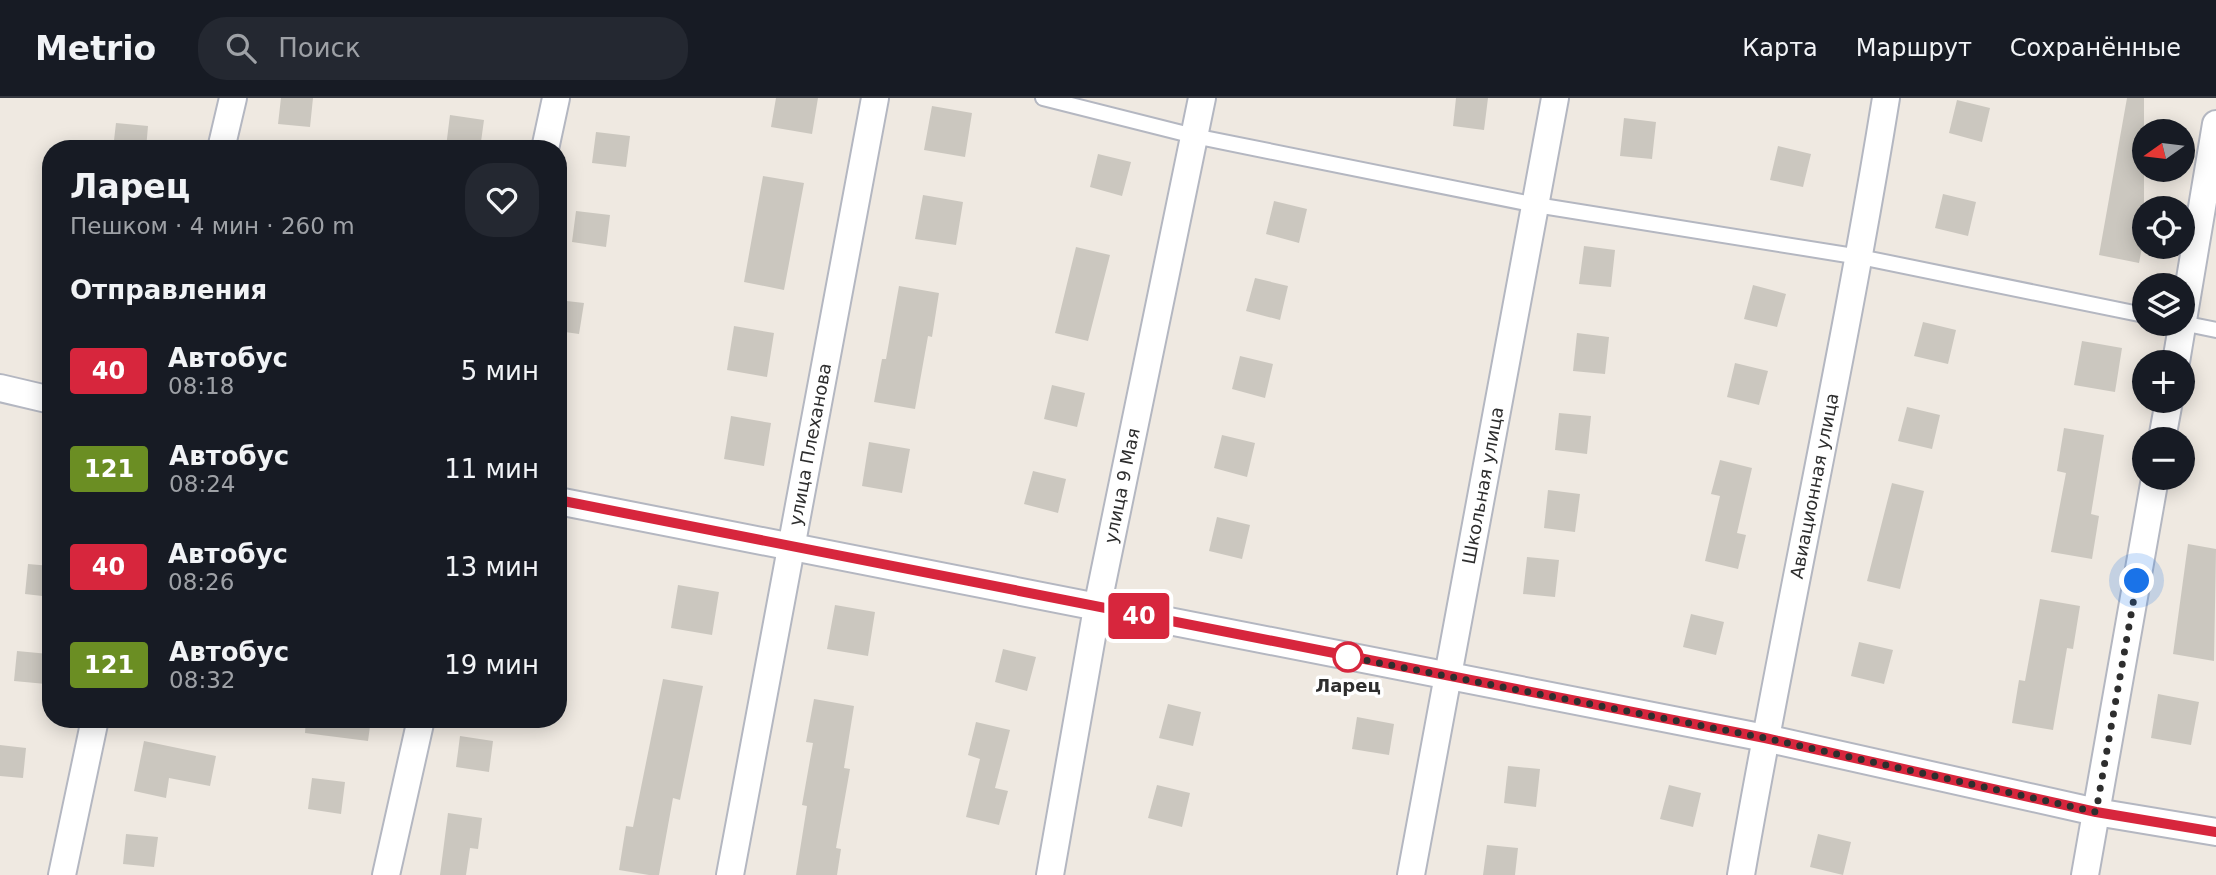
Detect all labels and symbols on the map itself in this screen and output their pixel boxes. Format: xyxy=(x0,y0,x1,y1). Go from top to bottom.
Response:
north arrow xyxy=(2132,119,2194,182)
street label: улица Плеханова xyxy=(784,361,835,527)
street label: Авиационная улица xyxy=(1786,391,1843,581)
street label: Школьная улица xyxy=(1458,405,1508,566)
street label: улица 9 Мая xyxy=(1100,426,1144,545)
your location xyxy=(2119,563,2154,598)
line badge: 40 xyxy=(1108,593,1170,639)
marker: Ларец xyxy=(1333,642,1363,672)
place label: Ларец xyxy=(1315,675,1381,696)

